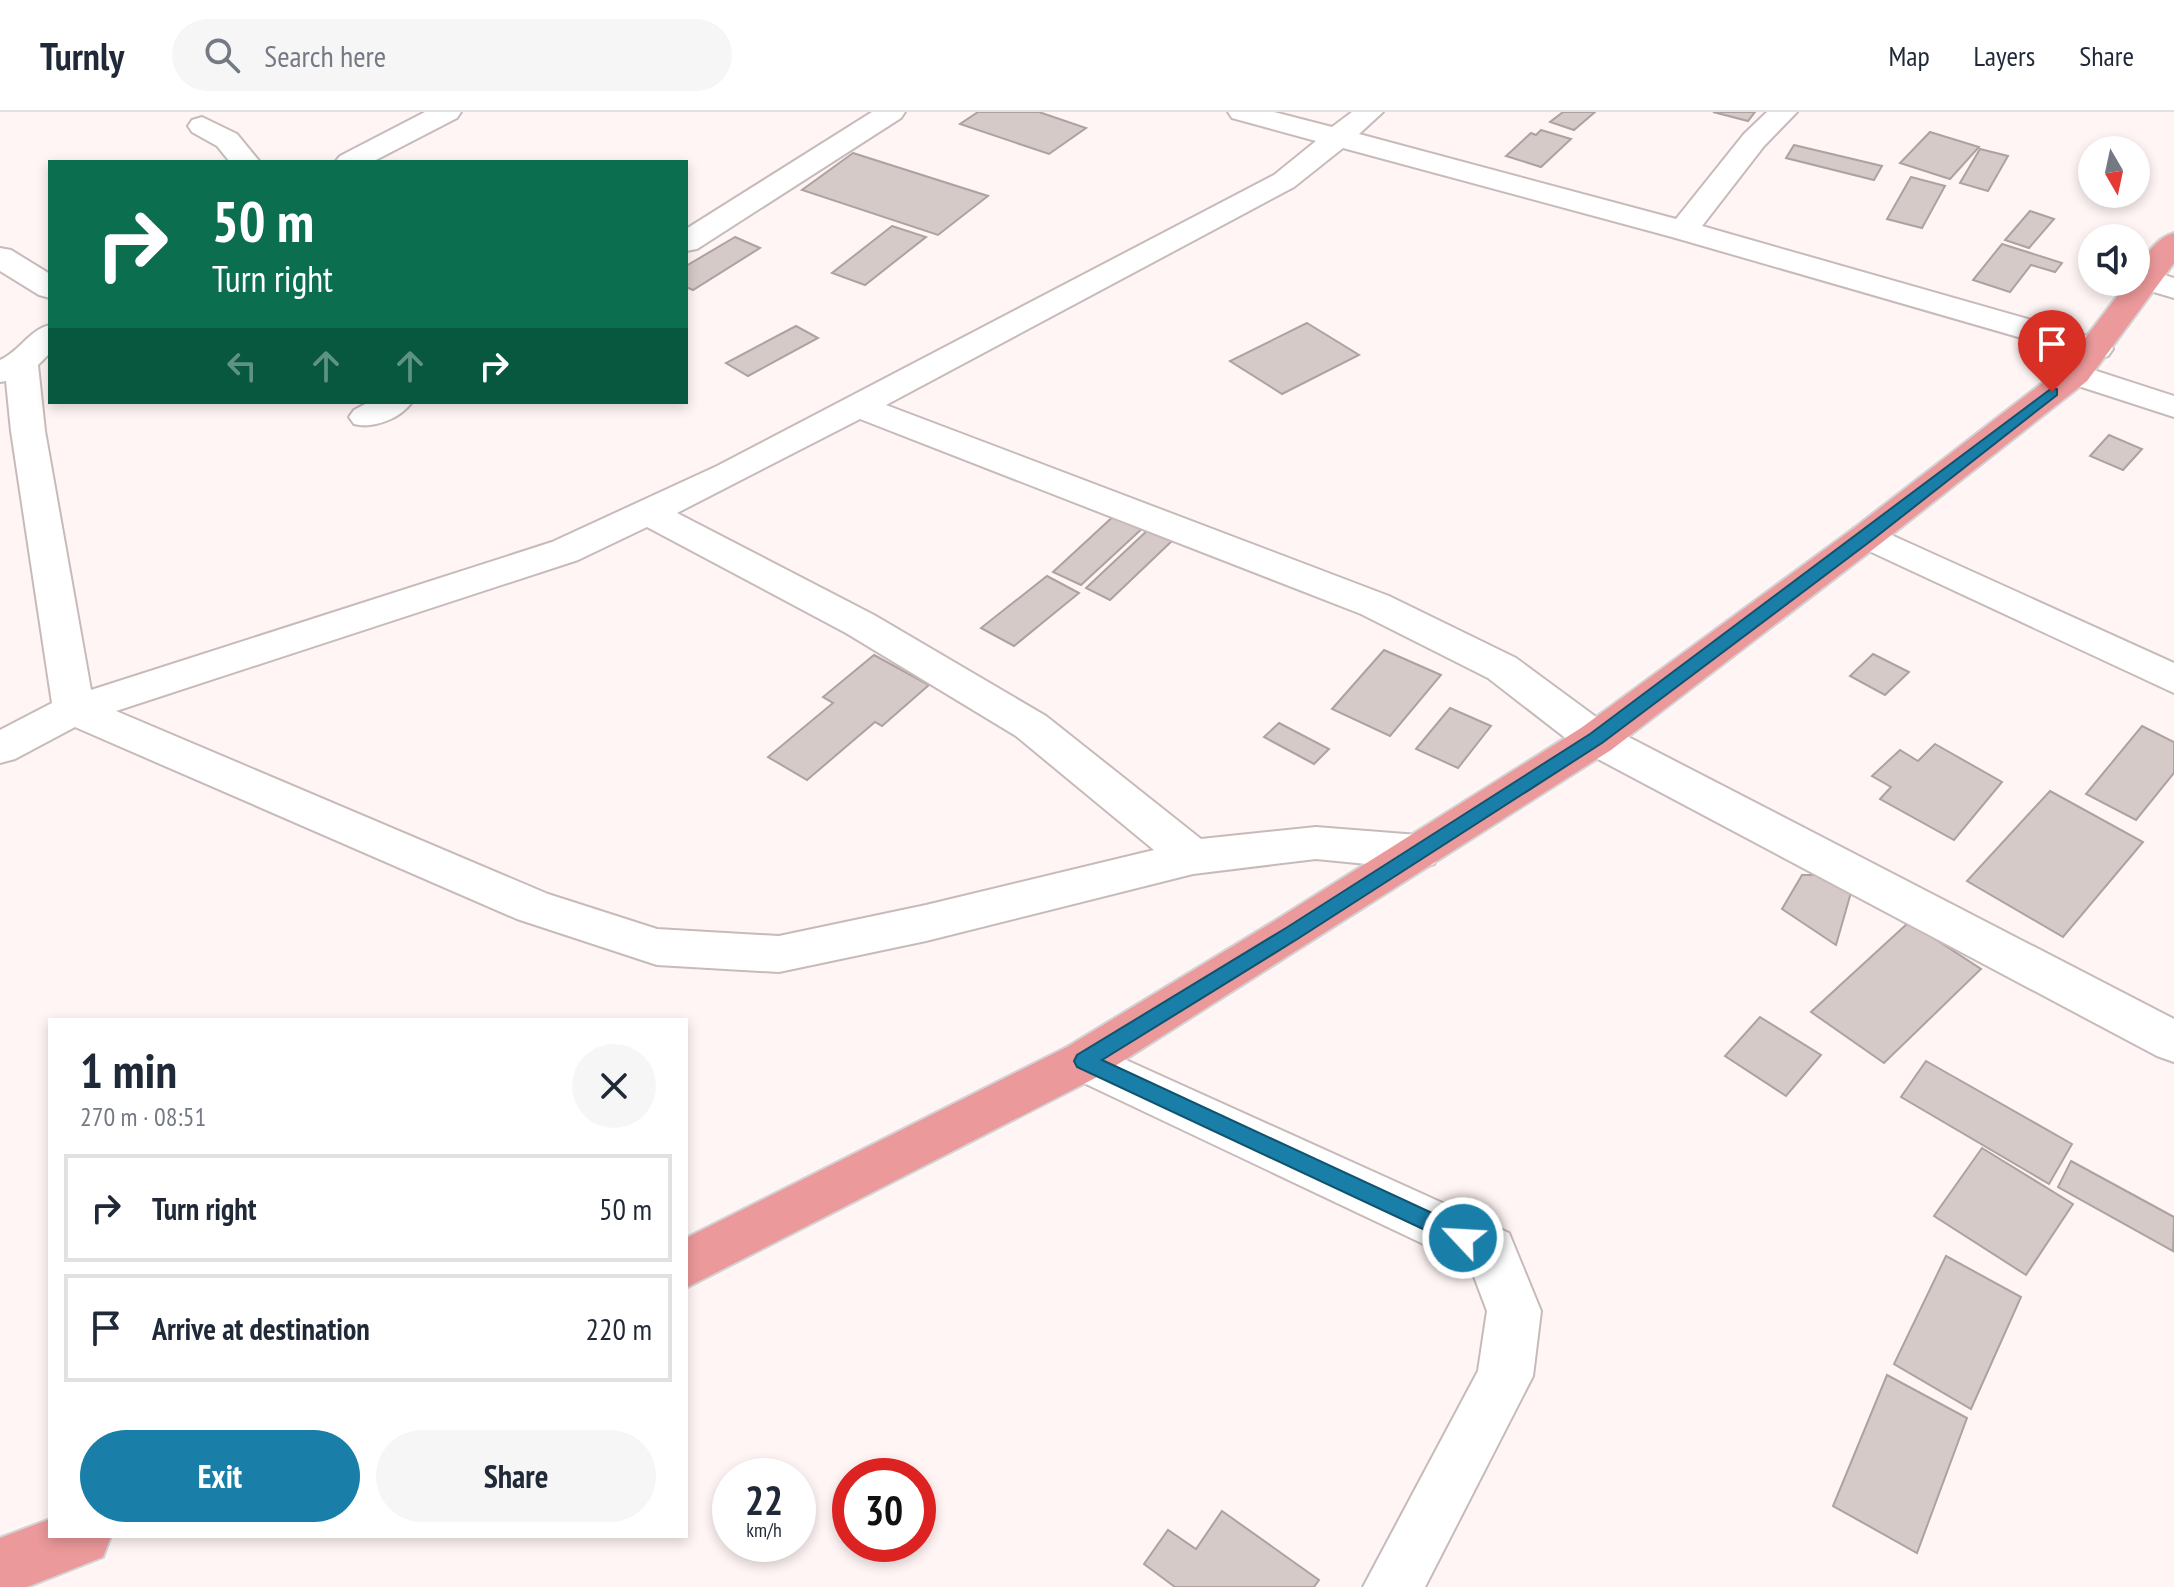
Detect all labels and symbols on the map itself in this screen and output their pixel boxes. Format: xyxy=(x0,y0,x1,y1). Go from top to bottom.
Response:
north arrow xyxy=(2078,136,2150,208)
pin xyxy=(2018,310,2086,392)
position arrow xyxy=(1421,1196,1505,1280)
speed limit sign: 30 xyxy=(832,1458,936,1562)

